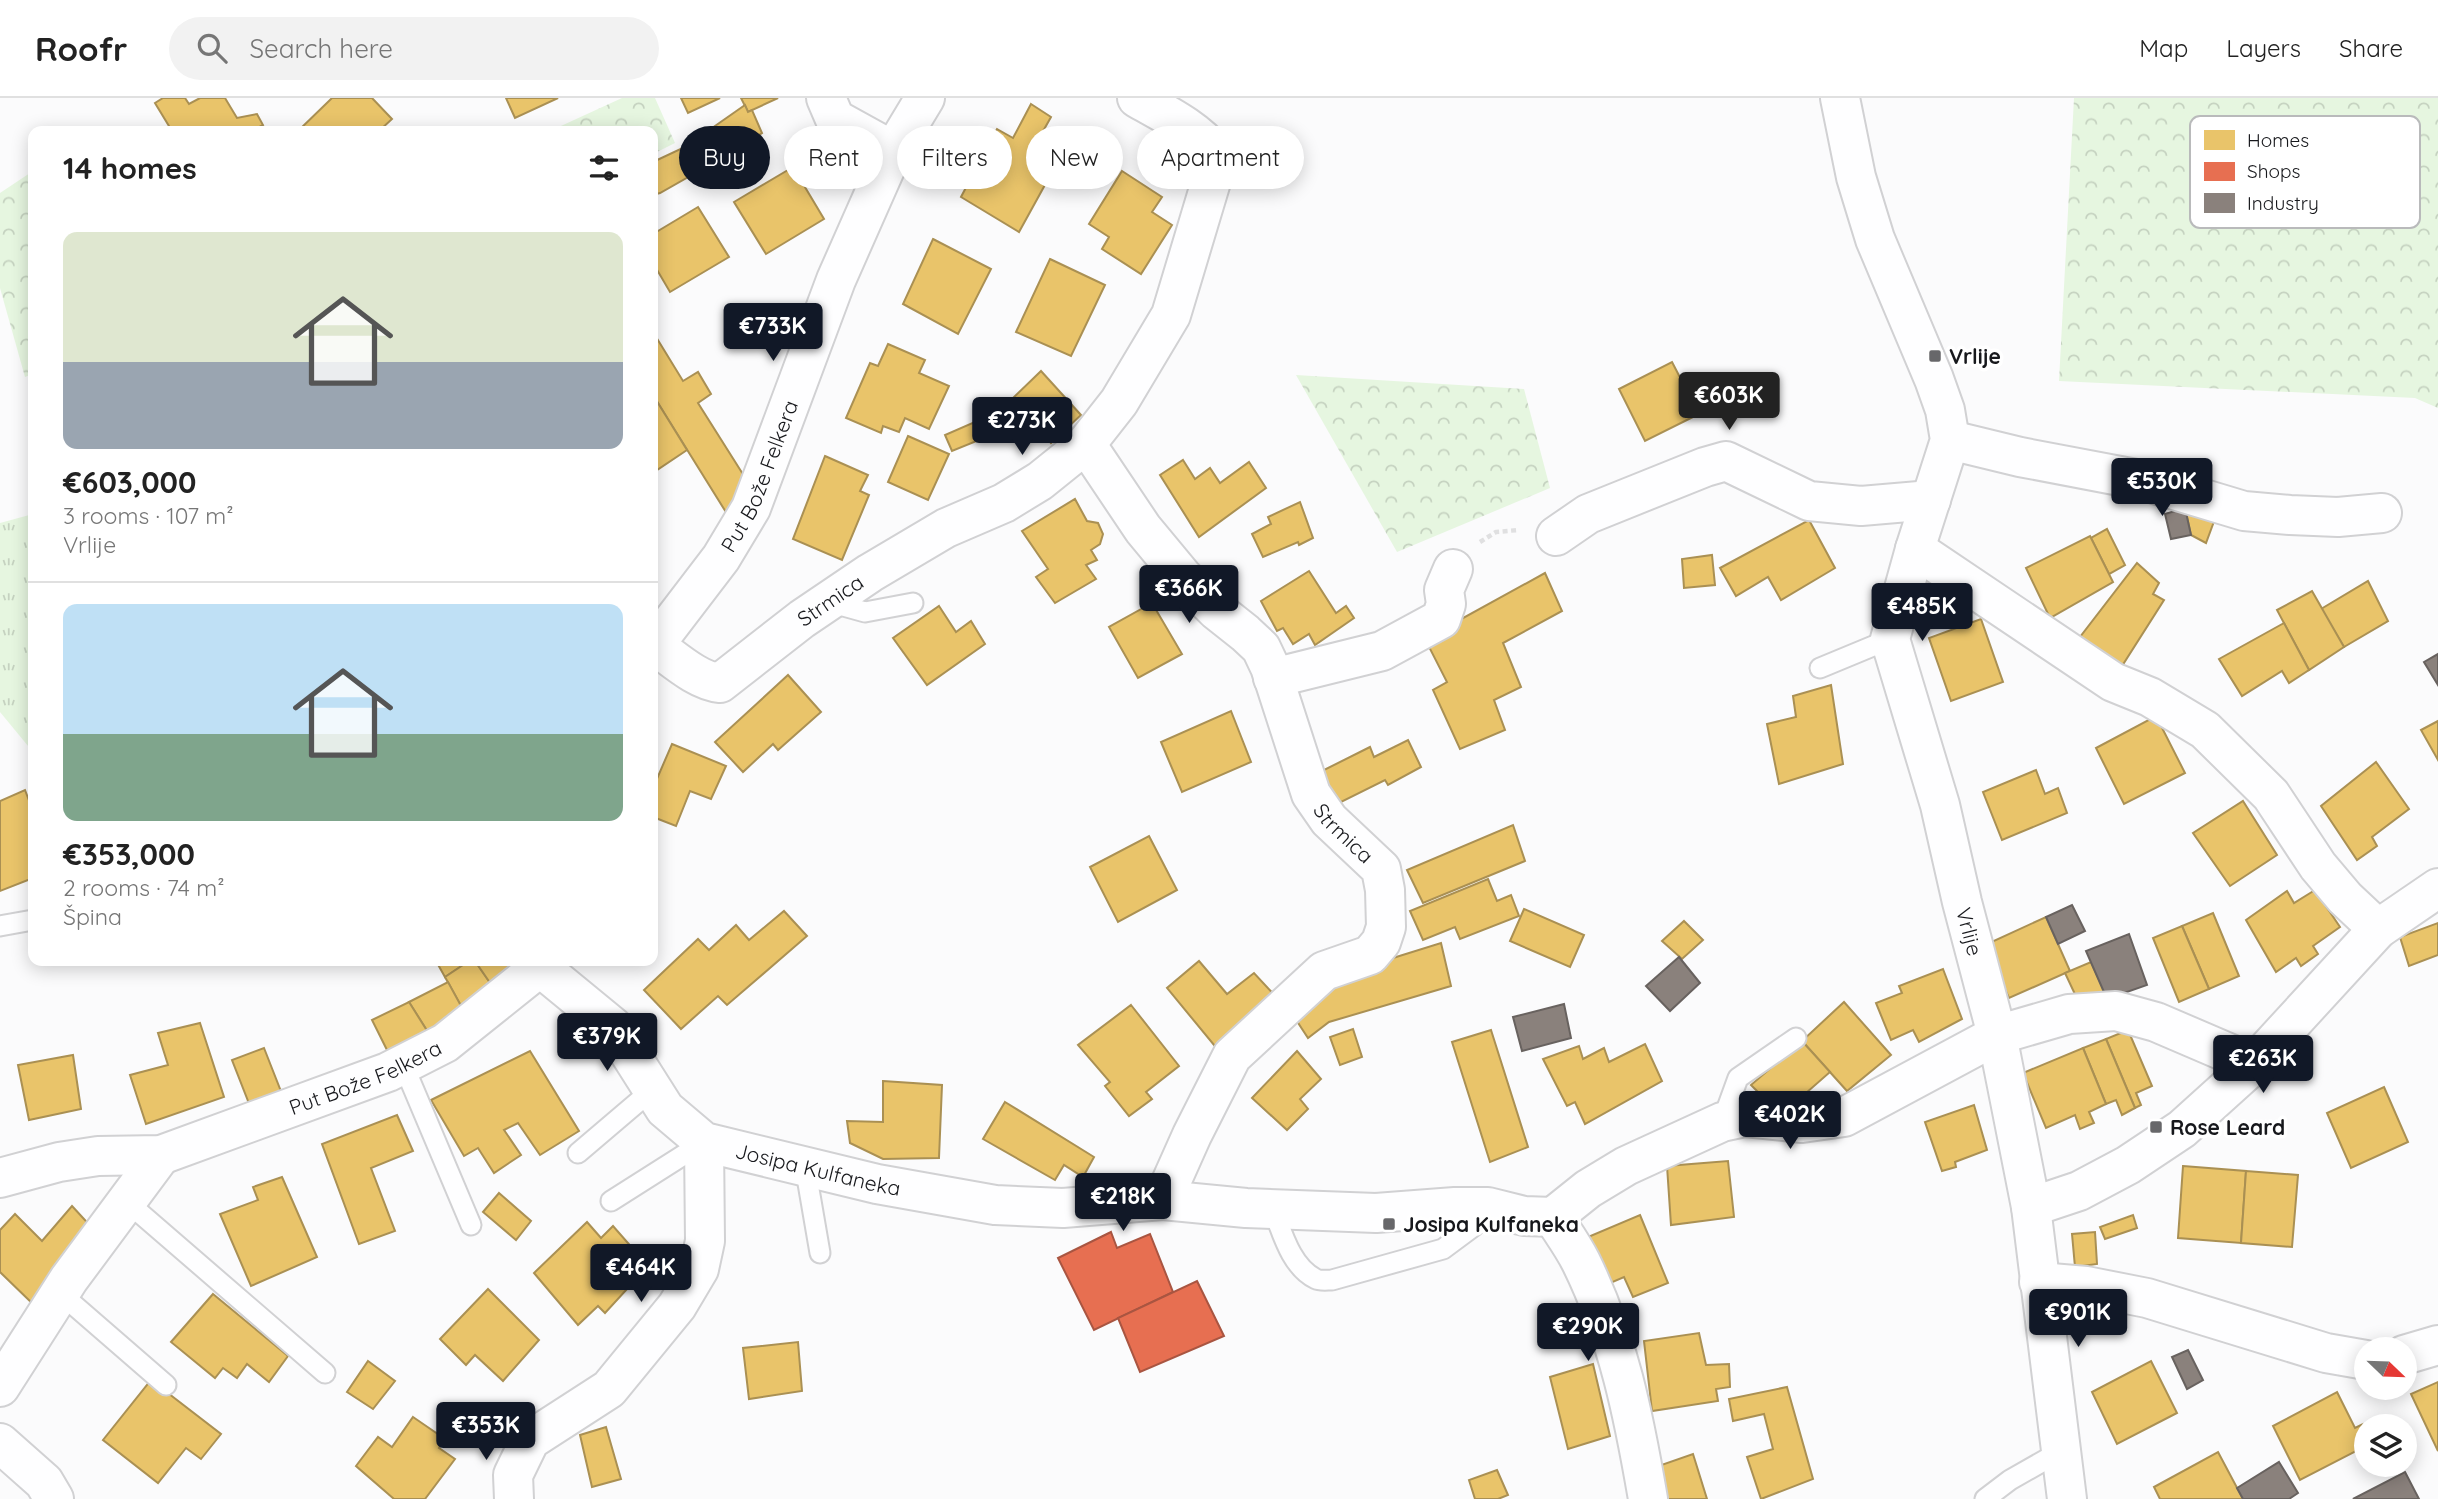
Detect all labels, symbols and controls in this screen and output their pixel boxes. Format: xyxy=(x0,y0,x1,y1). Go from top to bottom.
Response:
search box xyxy=(169,17,659,80)
text: Roofr xyxy=(35,28,127,69)
icon: search xyxy=(193,29,231,67)
text: Search here xyxy=(249,32,393,65)
text: Map xyxy=(2139,33,2188,63)
text: Layers xyxy=(2226,33,2301,63)
text: Share xyxy=(2339,33,2403,63)
legend xyxy=(2190,116,2420,228)
chip: Buy xyxy=(679,126,770,189)
chip: Rent xyxy=(784,126,883,189)
chip: Filters xyxy=(897,126,1012,189)
chip: New xyxy=(1026,126,1123,189)
chip: Apartment xyxy=(1137,126,1304,189)
text: Homes xyxy=(2247,128,2309,152)
text: 14 homes xyxy=(63,149,197,187)
icon: filters xyxy=(585,149,623,187)
text: Shops xyxy=(2247,159,2300,183)
text: Industry xyxy=(2247,191,2319,215)
icon: home xyxy=(280,278,406,404)
pin: €733K xyxy=(724,303,822,363)
text: €733K xyxy=(740,311,806,340)
place label: Vrlije xyxy=(1949,343,2001,369)
marker: Vrlije xyxy=(1927,348,1943,364)
pin: €603K xyxy=(1680,372,1778,432)
text: €603K xyxy=(1695,380,1763,409)
street label: Put Bože Felkera xyxy=(715,397,803,556)
pin: €273K xyxy=(973,398,1071,457)
text: €273K xyxy=(988,405,1056,434)
pin: €530K xyxy=(2113,458,2211,518)
text: €603,000 xyxy=(63,463,196,501)
text: €530K xyxy=(2127,466,2197,495)
text: 3 rooms · 107 m² xyxy=(63,501,234,530)
text: Vrlije xyxy=(63,530,116,559)
pin: €366K xyxy=(1140,566,1238,625)
street label: Strmica xyxy=(792,568,868,632)
text: €366K xyxy=(1155,573,1223,602)
pin: €485K xyxy=(1873,584,1971,643)
text: €485K xyxy=(1888,591,1956,620)
icon: home xyxy=(280,650,406,776)
street label: Strmica xyxy=(1308,798,1379,868)
text: €353,000 xyxy=(63,835,195,873)
text: 2 rooms · 74 m² xyxy=(63,873,225,902)
text: Špina xyxy=(63,902,122,931)
street label: Vrlije xyxy=(1951,905,1989,958)
pin: €379K xyxy=(558,1014,656,1073)
text: €379K xyxy=(573,1021,641,1050)
street label: Put Bože Felkera xyxy=(285,1034,446,1120)
pin: €263K xyxy=(2214,1035,2312,1095)
text: €263K xyxy=(2229,1043,2297,1072)
pin: €402K xyxy=(1741,1091,1839,1151)
text: €402K xyxy=(1755,1099,1825,1128)
place label: Rose Leard xyxy=(2170,1114,2285,1140)
marker: Rose Leard xyxy=(2148,1119,2164,1135)
street label: Josipa Kulfaneka xyxy=(733,1137,903,1201)
pin: €218K xyxy=(1074,1174,1172,1233)
text: €218K xyxy=(1091,1181,1155,1210)
place label: Josipa Kulfaneka xyxy=(1403,1211,1579,1237)
marker: Josipa Kulfaneka xyxy=(1381,1216,1397,1232)
pin: €464K xyxy=(592,1244,690,1304)
text: €464K xyxy=(606,1252,676,1281)
pin: €901K xyxy=(2029,1290,2127,1349)
text: €901K xyxy=(2045,1297,2111,1326)
pin: €290K xyxy=(1539,1304,1637,1363)
text: €290K xyxy=(1553,1311,1623,1340)
north arrow xyxy=(2354,1337,2417,1400)
map controls xyxy=(2354,1337,2417,1477)
pin: €353K xyxy=(437,1402,535,1462)
text: €353K xyxy=(452,1410,520,1439)
button: layers xyxy=(2354,1414,2417,1477)

